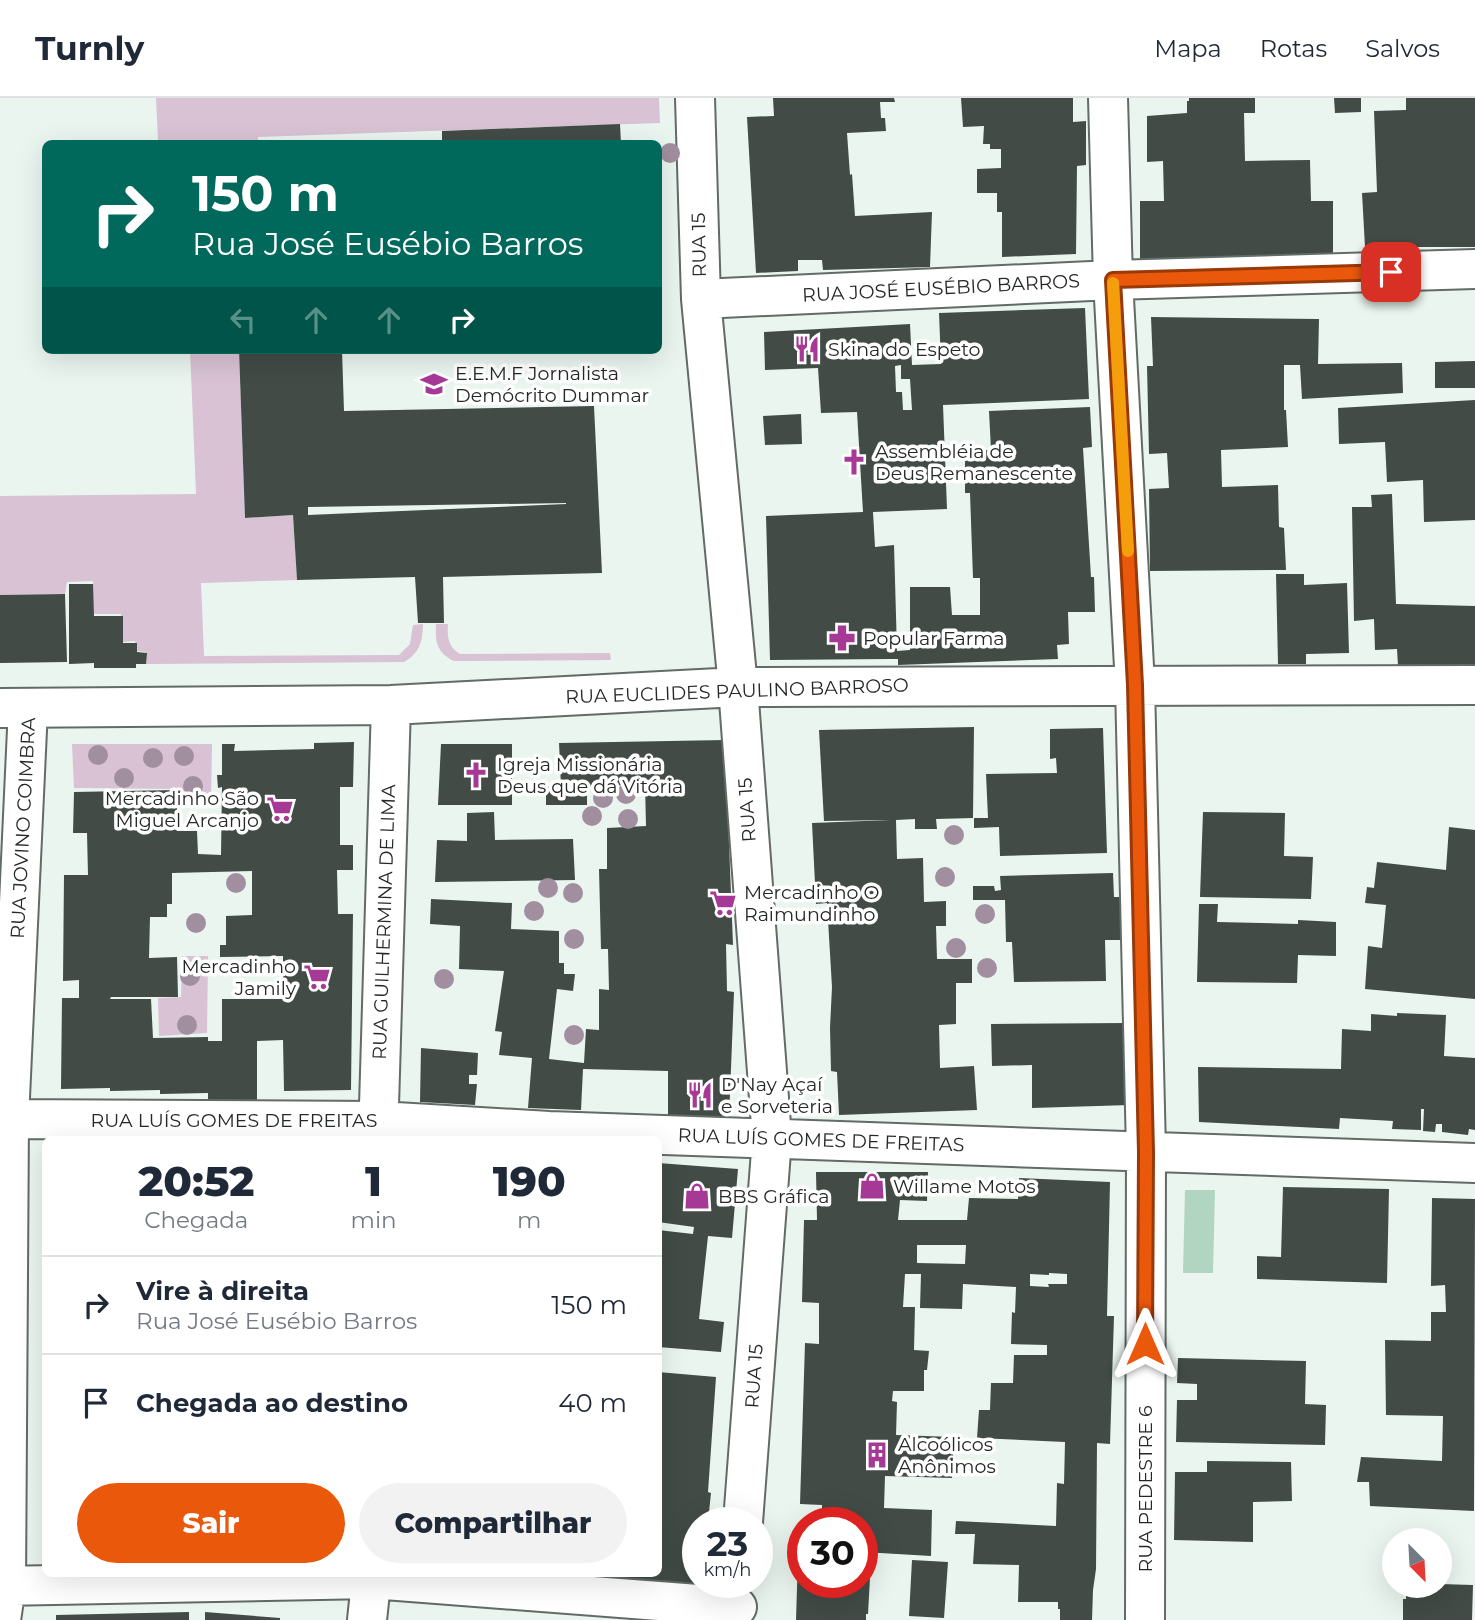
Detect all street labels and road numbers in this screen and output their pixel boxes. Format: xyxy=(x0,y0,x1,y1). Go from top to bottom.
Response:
street label: RUA 15 xyxy=(687,212,711,278)
street label: RUA JOSÉ EUSÉBIO BARROS xyxy=(802,269,1080,307)
street label: RUA EUCLIDES PAULINO BARROSO xyxy=(565,674,909,708)
street label: RUA JOVINO COIMBRA xyxy=(6,716,40,939)
street label: RUA 15 xyxy=(733,777,761,843)
street label: RUA GUILHERMINA DE LIMA xyxy=(368,783,400,1060)
street label: RUA LUÍS GOMES DE FREITAS xyxy=(91,1109,377,1132)
street label: RUA LUÍS GOMES DE FREITAS xyxy=(677,1124,965,1156)
street label: RUA 15 xyxy=(740,1343,768,1409)
street label: RUA PEDESTRE 6 xyxy=(1134,1405,1157,1573)

